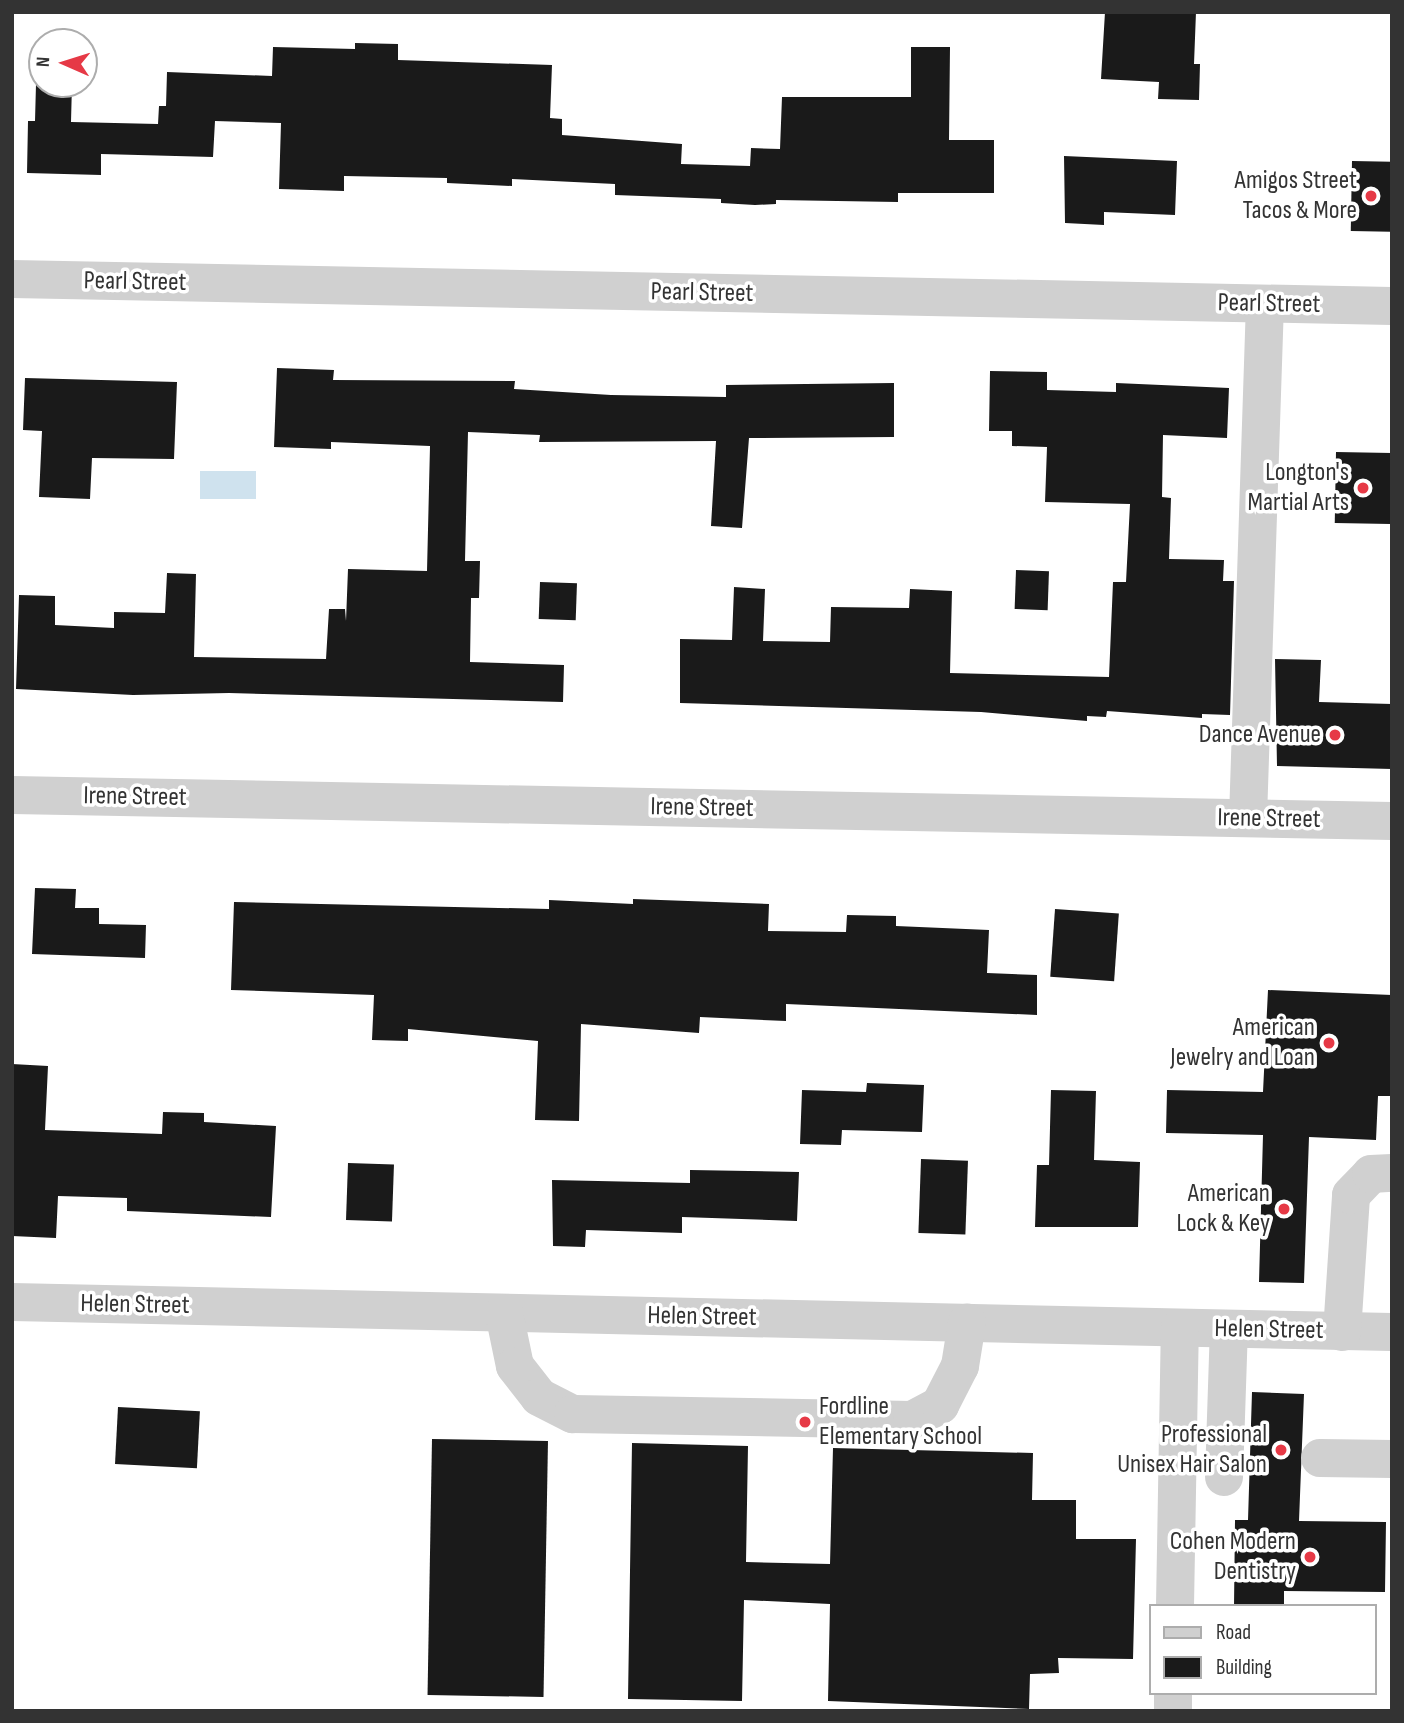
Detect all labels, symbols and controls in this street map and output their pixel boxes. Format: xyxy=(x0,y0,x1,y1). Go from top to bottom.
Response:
north arrow xyxy=(28,28,98,98)
text: N xyxy=(32,56,55,68)
place label: Amigos Street Tacos & More xyxy=(1234,165,1357,227)
marker: Amigos Street Tacos & More xyxy=(1363,188,1379,204)
street label: Pearl Street xyxy=(83,266,187,298)
street label: Pearl Street xyxy=(650,277,754,309)
street label: Pearl Street xyxy=(1217,288,1321,320)
place label: Longton's Martial Arts xyxy=(1248,457,1349,518)
marker: Longton's Martial Arts xyxy=(1355,480,1371,496)
place label: Dance Avenue xyxy=(1199,719,1321,751)
marker: Dance Avenue xyxy=(1327,727,1343,743)
street label: Irene Street xyxy=(83,781,187,813)
street label: Irene Street xyxy=(650,792,754,824)
street label: Irene Street xyxy=(1217,803,1321,835)
place label: American Jewelry and Loan xyxy=(1170,1012,1315,1074)
marker: American Jewelry and Loan xyxy=(1321,1035,1337,1051)
place label: American Lock & Key xyxy=(1177,1178,1270,1240)
marker: American Lock & Key xyxy=(1276,1201,1292,1217)
street label: Helen Street xyxy=(80,1288,190,1322)
street label: Helen Street xyxy=(647,1300,757,1334)
street label: Helen Street xyxy=(1214,1313,1324,1347)
place label: Fordline Elementary School xyxy=(819,1391,982,1452)
marker: Fordline Elementary School xyxy=(797,1414,813,1430)
place label: Professional Unisex Hair Salon xyxy=(1117,1419,1267,1480)
marker: Professional Unisex Hair Salon xyxy=(1273,1442,1289,1458)
place label: Cohen Modern Dentistry xyxy=(1170,1526,1296,1588)
marker: Cohen Modern Dentistry xyxy=(1302,1549,1318,1565)
legend xyxy=(1148,1604,1376,1695)
text: Road xyxy=(1216,1620,1251,1645)
text: Building xyxy=(1216,1655,1272,1680)

